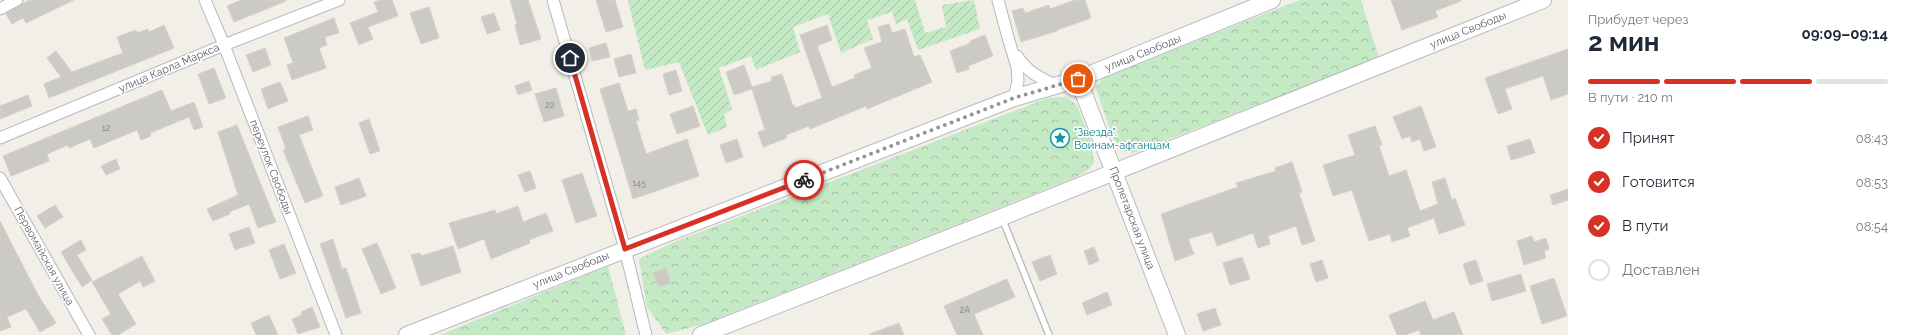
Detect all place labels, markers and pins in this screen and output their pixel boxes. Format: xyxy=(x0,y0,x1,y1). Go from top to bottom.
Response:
pin xyxy=(553,41,587,75)
pin xyxy=(1061,62,1095,96)
place label: "Звезда". Воинам-афганцам. xyxy=(1074,126,1172,152)
place icon: "Звезда". Воинам-афганцам. xyxy=(1049,127,1071,149)

